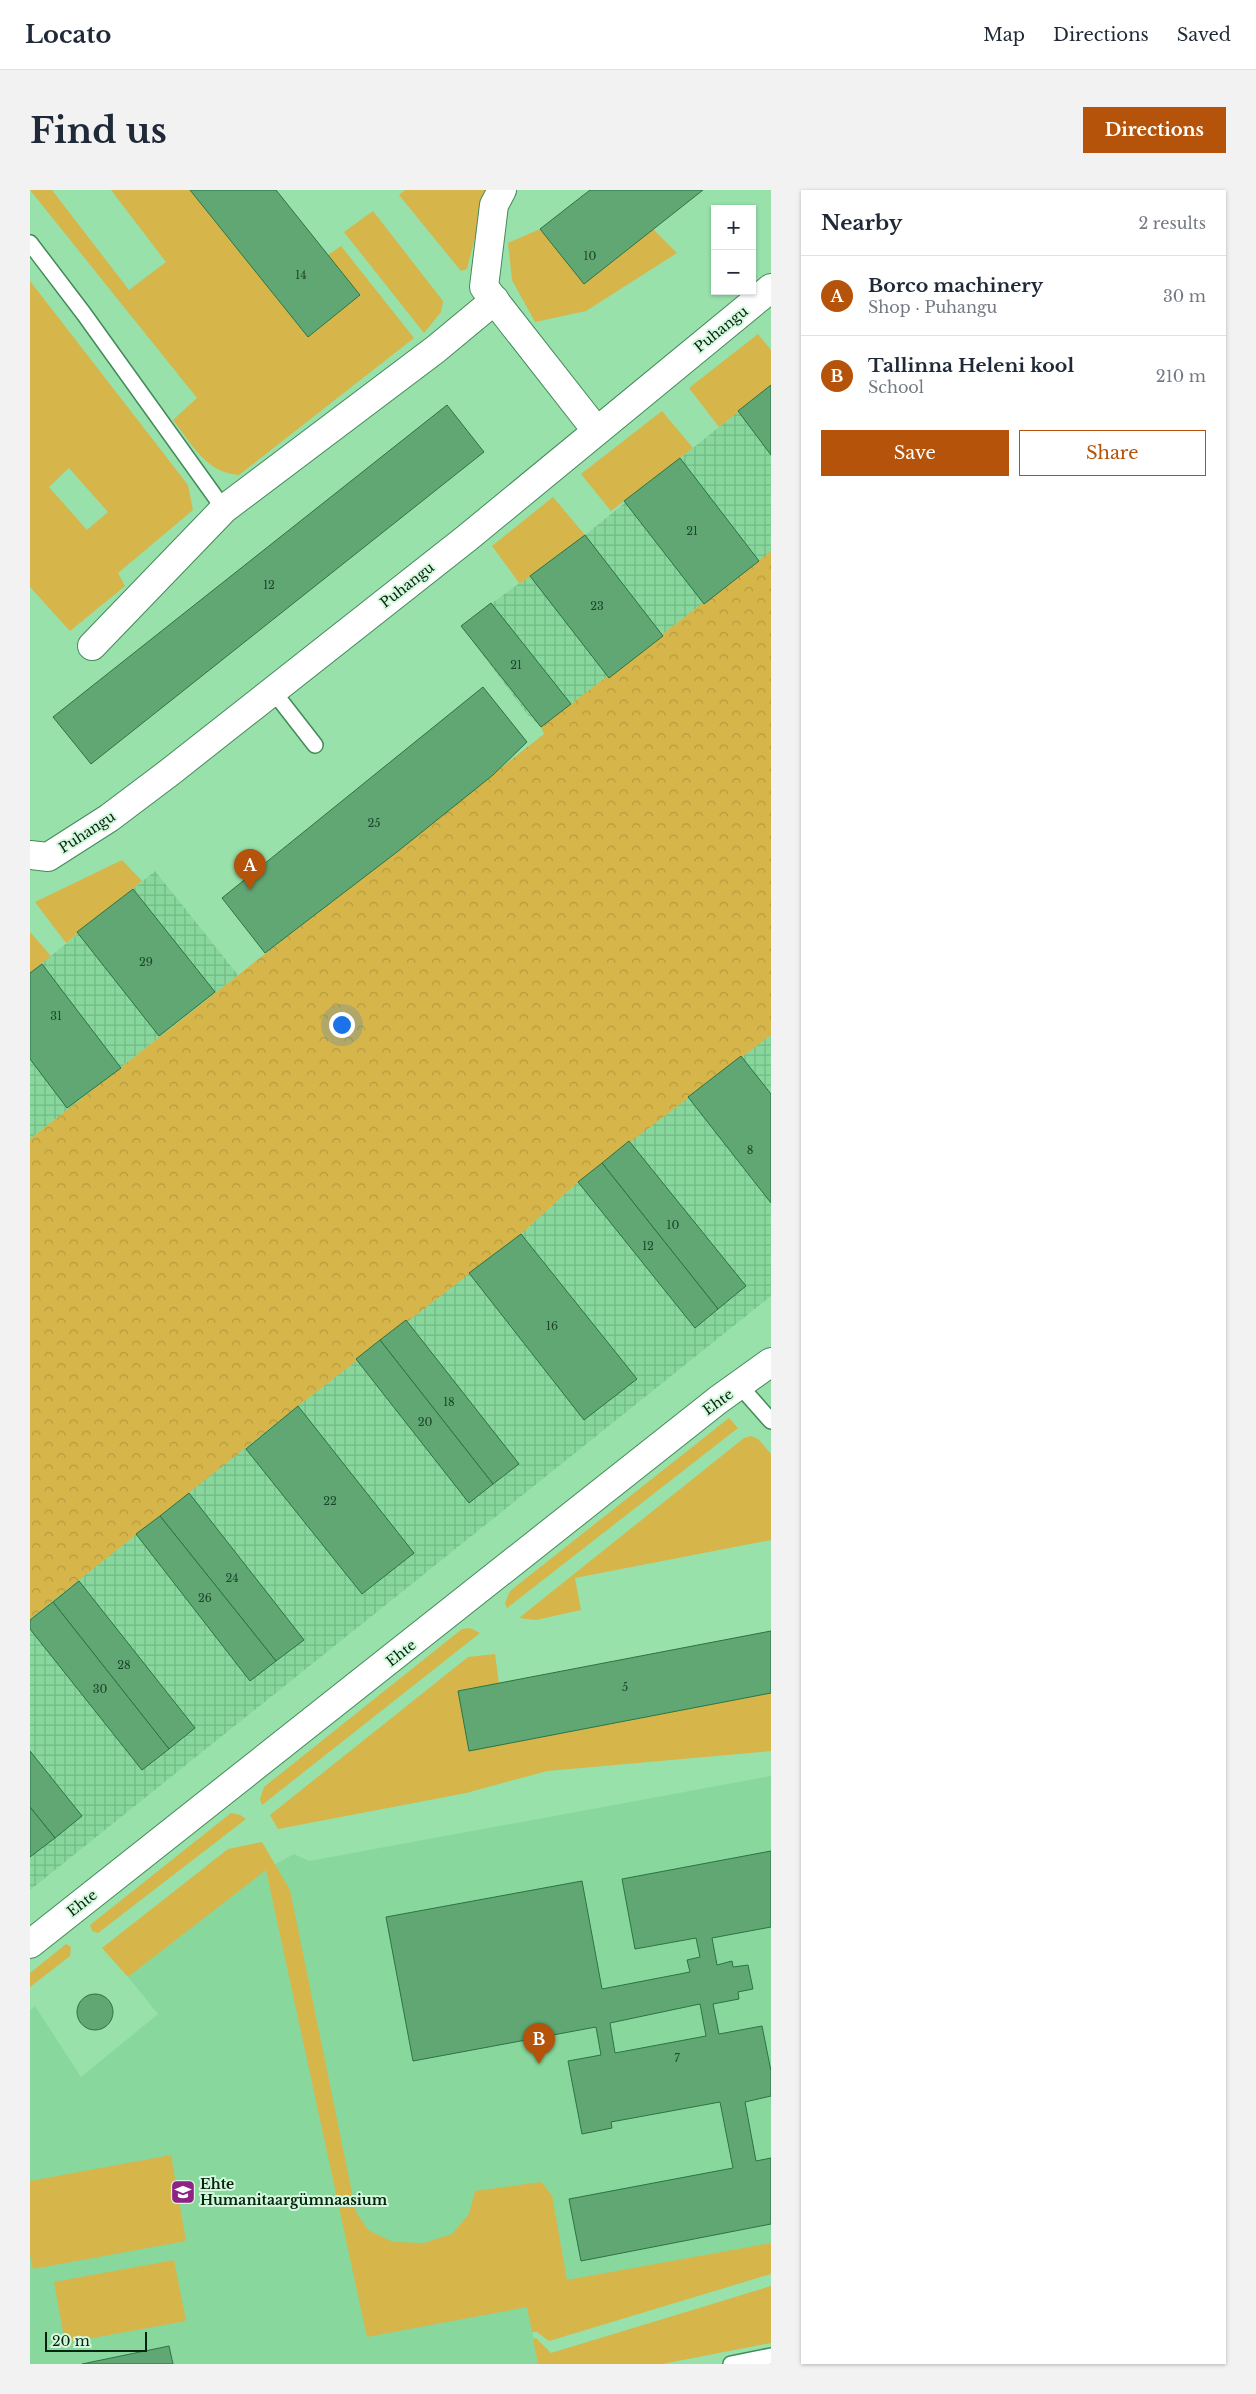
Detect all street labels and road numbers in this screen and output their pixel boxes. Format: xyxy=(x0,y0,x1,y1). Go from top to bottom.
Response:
street label: Puhangu xyxy=(691,302,752,356)
street label: Puhangu xyxy=(376,558,438,612)
street label: Puhangu xyxy=(55,807,119,857)
street label: Ehte xyxy=(699,1385,737,1419)
street label: Ehte xyxy=(382,1636,420,1670)
street label: Ehte xyxy=(63,1886,101,1920)

